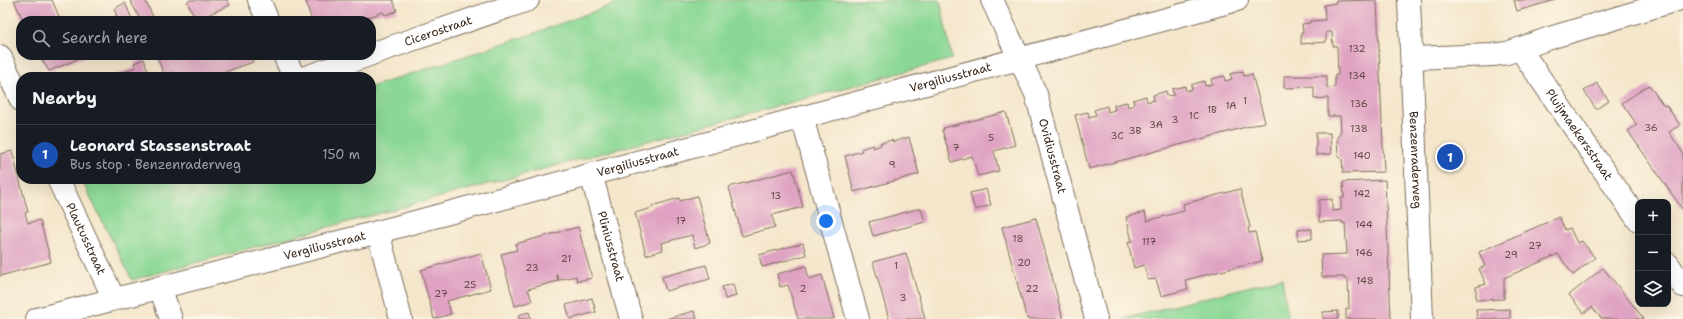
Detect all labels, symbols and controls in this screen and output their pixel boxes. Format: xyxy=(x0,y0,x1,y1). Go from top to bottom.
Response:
street label: Cicerostraat xyxy=(402,12,474,50)
search box xyxy=(16,16,376,60)
icon: search xyxy=(30,27,52,49)
text: Search here xyxy=(62,28,148,48)
house number: 132 xyxy=(1348,42,1366,55)
street label: Vergiliusstraat xyxy=(908,59,993,96)
house number: 134 xyxy=(1348,69,1366,82)
street label: Pluijmaekersstraat xyxy=(1542,86,1616,184)
text: Nearby xyxy=(32,87,97,109)
house number: 1 xyxy=(1243,94,1247,107)
house number: 136 xyxy=(1350,97,1368,110)
house number: 1A xyxy=(1225,99,1237,112)
house number: 1B xyxy=(1207,103,1217,116)
house number: 1C xyxy=(1189,109,1199,122)
street label: Benzenraderweg xyxy=(1406,111,1426,209)
house number: 3 xyxy=(1172,113,1179,126)
street label: Ovidiusstraat xyxy=(1035,117,1070,195)
house number: 3A xyxy=(1149,118,1163,131)
house number: 36 xyxy=(1644,121,1658,134)
house number: 138 xyxy=(1350,122,1368,135)
house number: 3B xyxy=(1129,124,1142,137)
house number: 3C xyxy=(1110,129,1124,142)
house number: 5 xyxy=(988,131,994,144)
text: Leonard Stassenstraat xyxy=(70,136,251,156)
house number: 7 xyxy=(953,141,960,154)
pin: 1 xyxy=(1437,142,1463,172)
street label: Vergiliusstraat xyxy=(595,143,681,181)
text: 1 xyxy=(42,146,48,163)
text: 150 m xyxy=(322,146,360,163)
house number: 140 xyxy=(1353,149,1371,162)
text: Bus stop · Benzenraderweg xyxy=(70,156,241,173)
house number: 9 xyxy=(889,158,896,171)
house number: 142 xyxy=(1353,187,1371,200)
house number: 13 xyxy=(771,189,781,202)
map controls xyxy=(1635,199,1671,307)
button: + xyxy=(1635,199,1671,235)
street label: Plautusstraat xyxy=(62,200,110,278)
street label: Pliniusstraat xyxy=(594,209,628,283)
your location xyxy=(816,211,836,231)
house number: 17 xyxy=(676,214,686,227)
house number: 144 xyxy=(1355,218,1373,231)
street label: Vergiliusstraat xyxy=(282,227,368,264)
house number: 18 xyxy=(1012,232,1024,245)
house number: 117 xyxy=(1142,235,1156,248)
button: − xyxy=(1635,235,1671,271)
house number: 27 xyxy=(1528,239,1542,252)
house number: 146 xyxy=(1355,246,1373,259)
house number: 29 xyxy=(1504,248,1518,261)
house number: 21 xyxy=(561,252,571,265)
house number: 20 xyxy=(1017,256,1031,269)
house number: 1 xyxy=(894,259,898,272)
house number: 23 xyxy=(525,261,539,274)
button: layers xyxy=(1635,271,1671,307)
house number: 148 xyxy=(1356,274,1374,287)
house number: 25 xyxy=(464,278,476,291)
house number: 2 xyxy=(800,282,807,295)
house number: 22 xyxy=(1025,282,1039,295)
house number: 27 xyxy=(434,287,448,300)
house number: 3 xyxy=(900,291,907,304)

